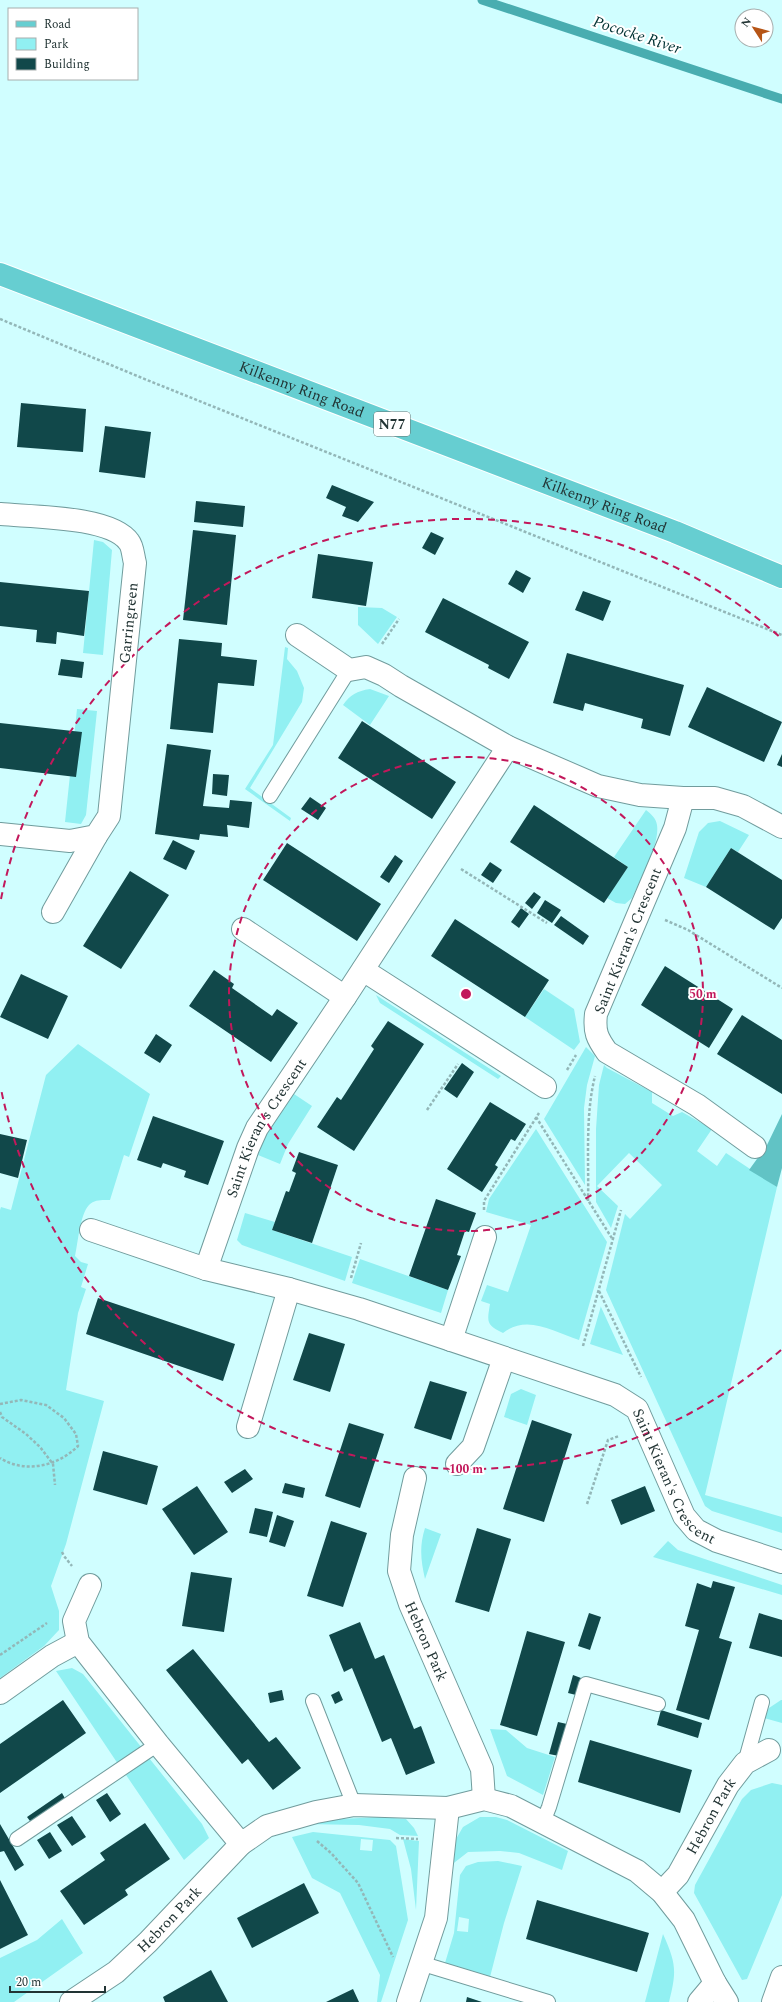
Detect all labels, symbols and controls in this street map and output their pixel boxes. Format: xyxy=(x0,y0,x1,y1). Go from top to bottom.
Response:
legend xyxy=(8,8,138,80)
north arrow xyxy=(734,8,774,48)
water label: Pococke River xyxy=(590,9,685,61)
text: N xyxy=(737,14,756,31)
text: Road xyxy=(44,15,71,34)
text: Park xyxy=(44,35,69,54)
text: Building xyxy=(44,55,90,74)
street label: Kilkenny Ring Road xyxy=(236,355,368,424)
road number: N77 xyxy=(374,412,410,436)
street label: Kilkenny Ring Road xyxy=(538,471,670,539)
street label: Garringreen xyxy=(113,581,145,665)
street label: Saint Kieran's Crescent xyxy=(588,864,668,1018)
text: 50 m xyxy=(689,985,717,1004)
centre of rings xyxy=(459,987,473,1001)
street label: Saint Kieran's Crescent xyxy=(220,1054,312,1201)
street label: Saint Kieran's Crescent xyxy=(627,1405,720,1550)
text: 100 m xyxy=(449,1460,483,1479)
street label: Hebron Park xyxy=(399,1598,454,1685)
street label: Hebron Park xyxy=(680,1772,742,1859)
street label: Hebron Park xyxy=(132,1881,207,1958)
scale bar xyxy=(10,1968,105,1994)
text: 20 m xyxy=(16,1973,41,1992)

